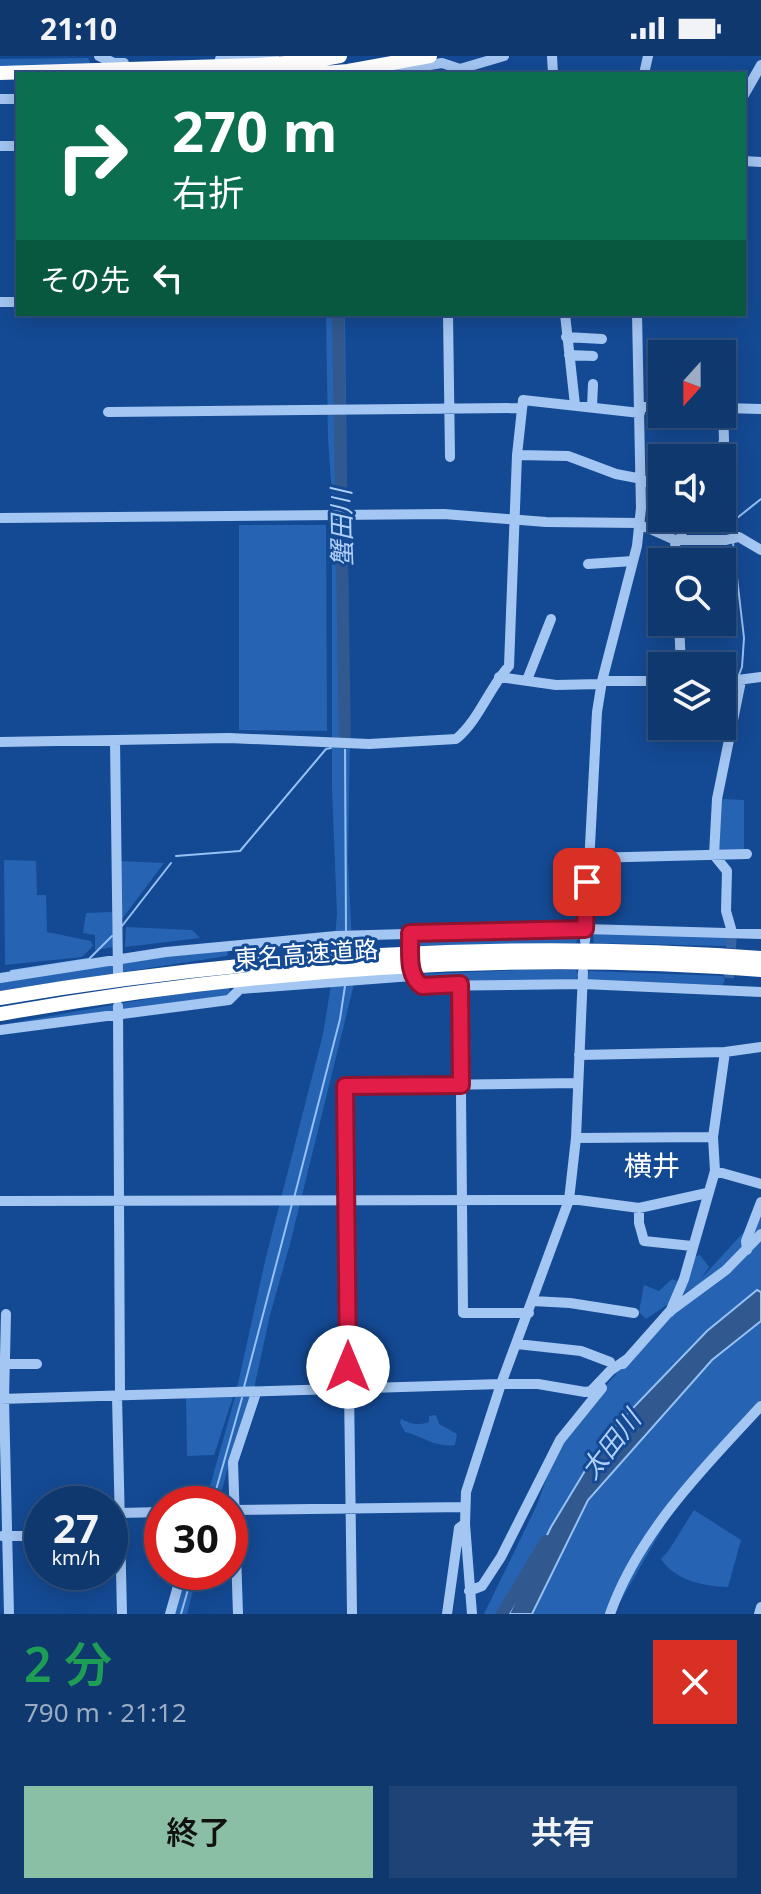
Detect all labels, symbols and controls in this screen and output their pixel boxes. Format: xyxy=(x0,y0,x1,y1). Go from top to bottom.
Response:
text: 21:10 xyxy=(40,8,117,49)
text: 270 m xyxy=(172,92,337,168)
icon: right xyxy=(40,104,144,208)
text: 右折 xyxy=(172,168,244,217)
icon: left xyxy=(146,256,190,300)
text: その先 xyxy=(40,259,130,300)
north arrow xyxy=(648,340,736,428)
map controls xyxy=(648,340,736,740)
button: sound xyxy=(648,444,736,532)
water label: 蟹田川 xyxy=(322,486,360,567)
button: search xyxy=(648,548,736,636)
button: layers xyxy=(648,652,736,740)
pin xyxy=(553,848,621,916)
icon: arrive xyxy=(565,860,609,904)
street label: 東名高速道路 xyxy=(233,932,379,974)
district label: 横井 xyxy=(624,1146,680,1184)
position arrow xyxy=(306,1325,390,1409)
water label: 太田川 xyxy=(572,1400,650,1486)
speed limit sign: 30 xyxy=(144,1486,248,1590)
text: 27 xyxy=(53,1500,99,1555)
text: km/h xyxy=(51,1544,101,1571)
text: 2 分 xyxy=(24,1631,112,1696)
button: close xyxy=(653,1640,737,1724)
text: 790 m · 21:12 xyxy=(24,1694,187,1730)
button: 終了 xyxy=(24,1786,373,1878)
button: 共有 xyxy=(389,1786,737,1878)

